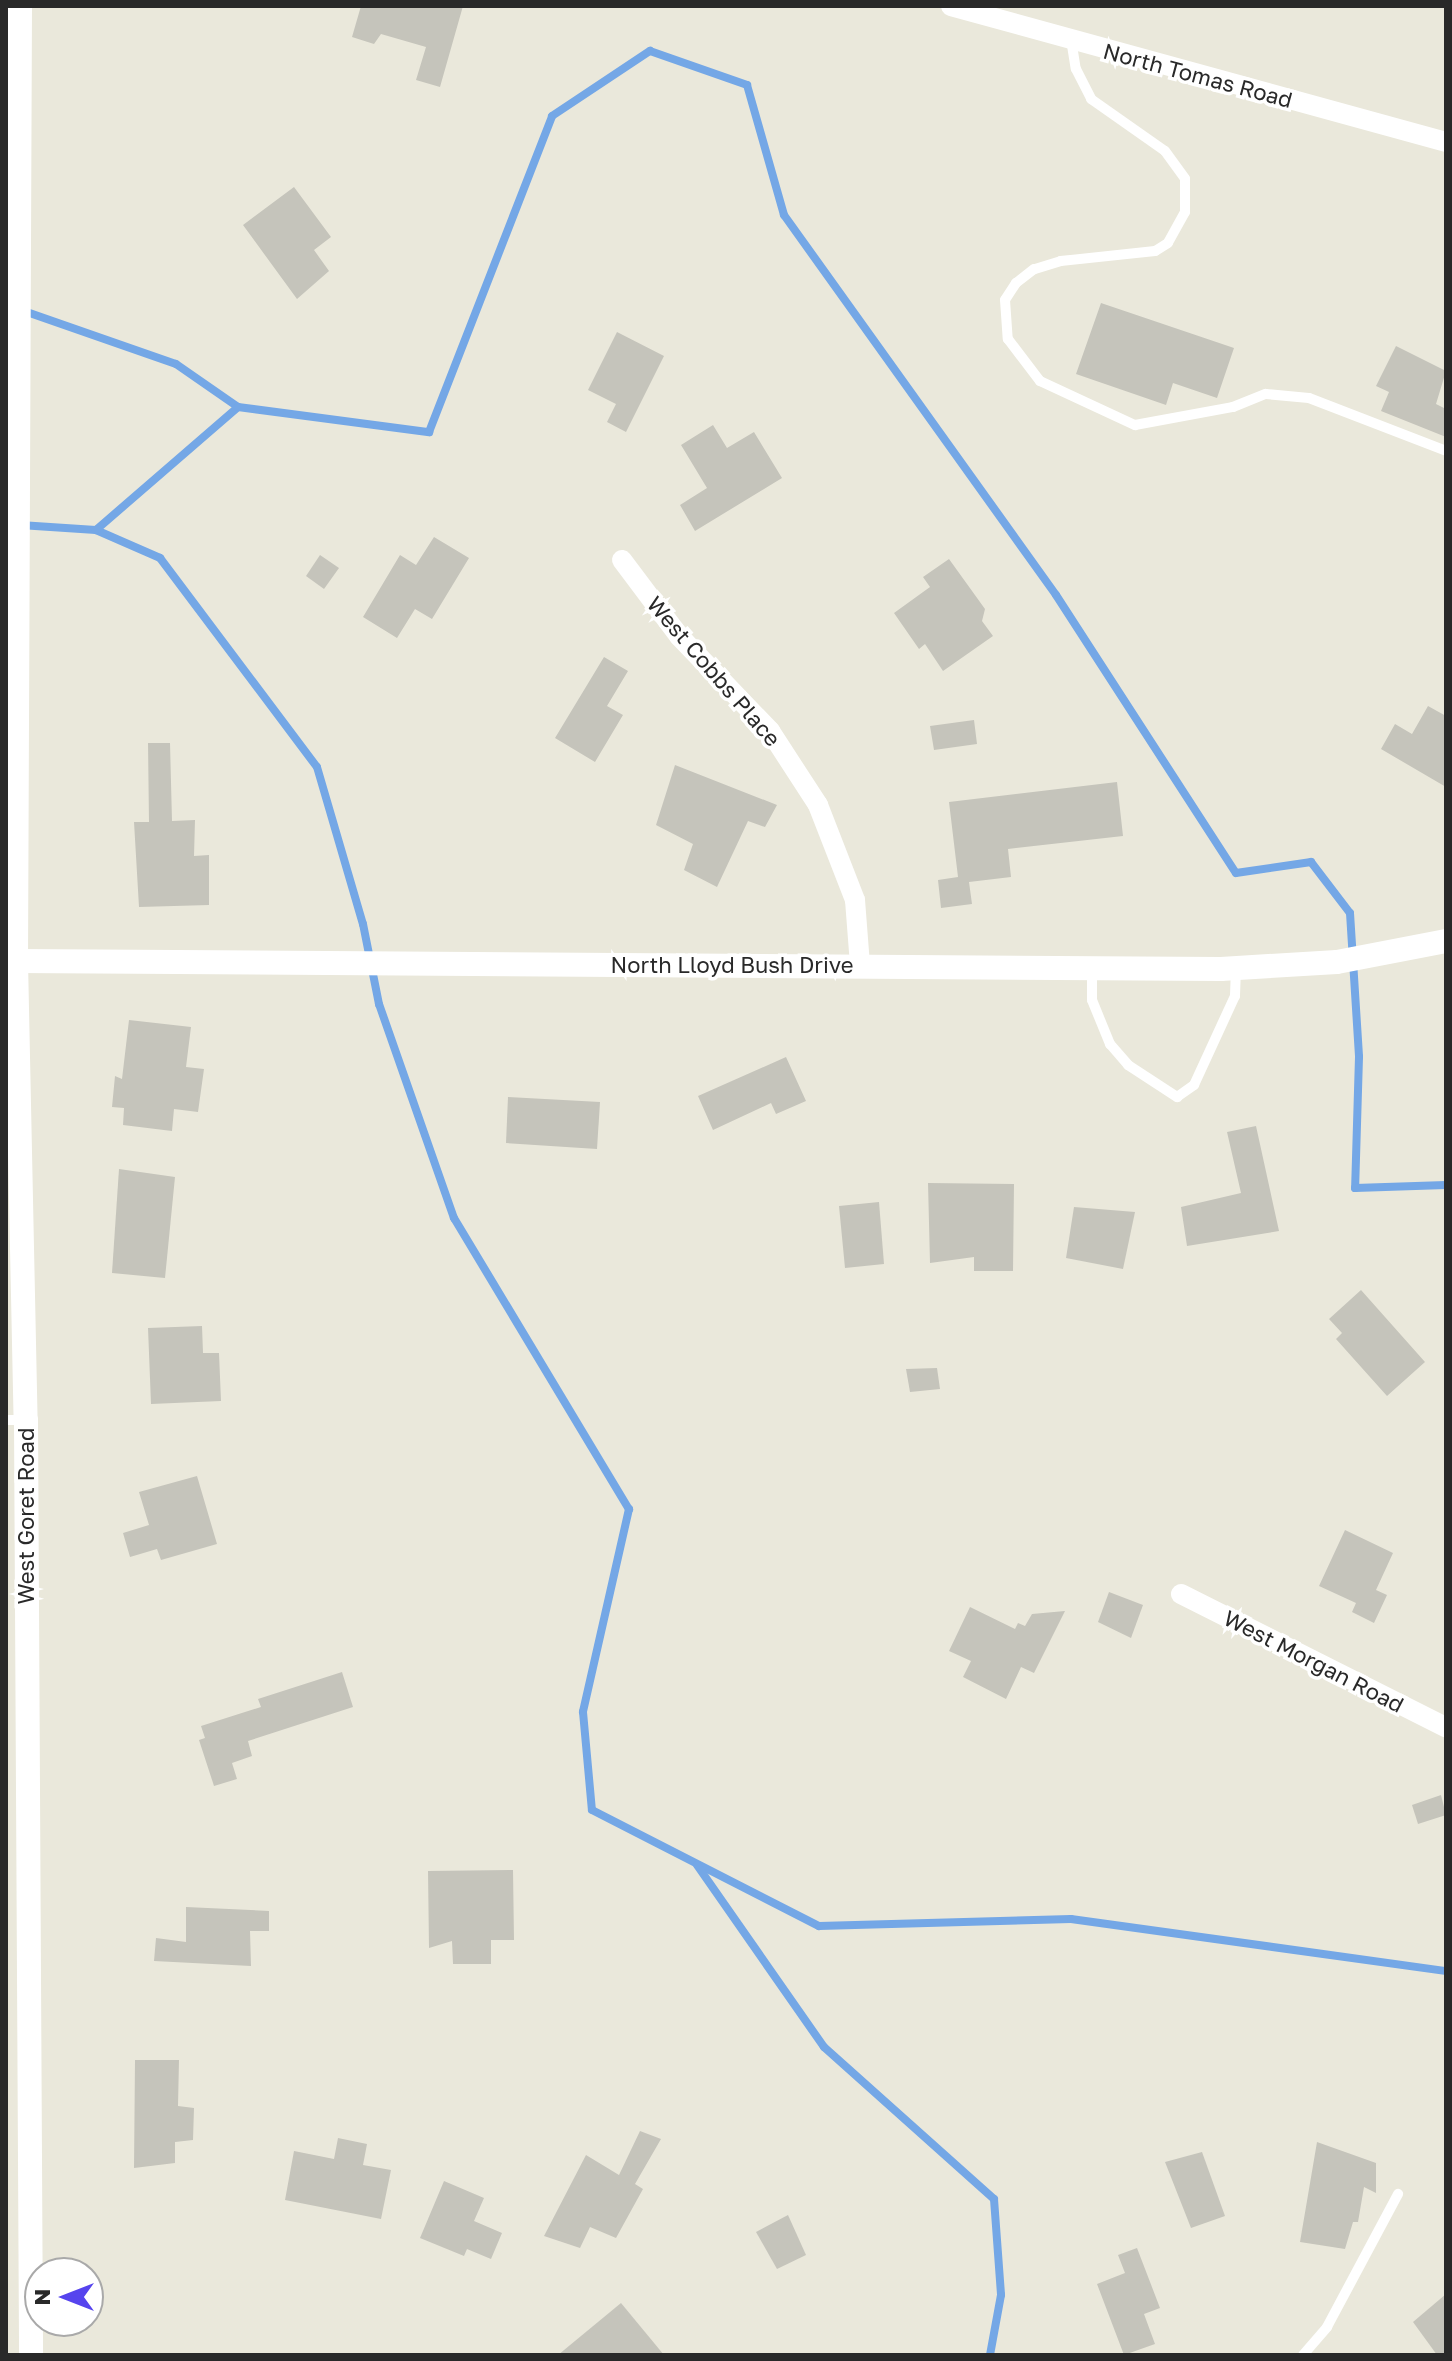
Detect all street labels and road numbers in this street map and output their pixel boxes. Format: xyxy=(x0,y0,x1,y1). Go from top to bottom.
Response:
street label: North Tomas Road xyxy=(1101,37,1295,113)
street label: West Cobbs Place xyxy=(642,591,786,751)
street label: North Lloyd Bush Drive xyxy=(611,952,853,978)
street label: West Goret Road xyxy=(13,1428,39,1604)
street label: West Morgan Road xyxy=(1220,1604,1408,1718)

